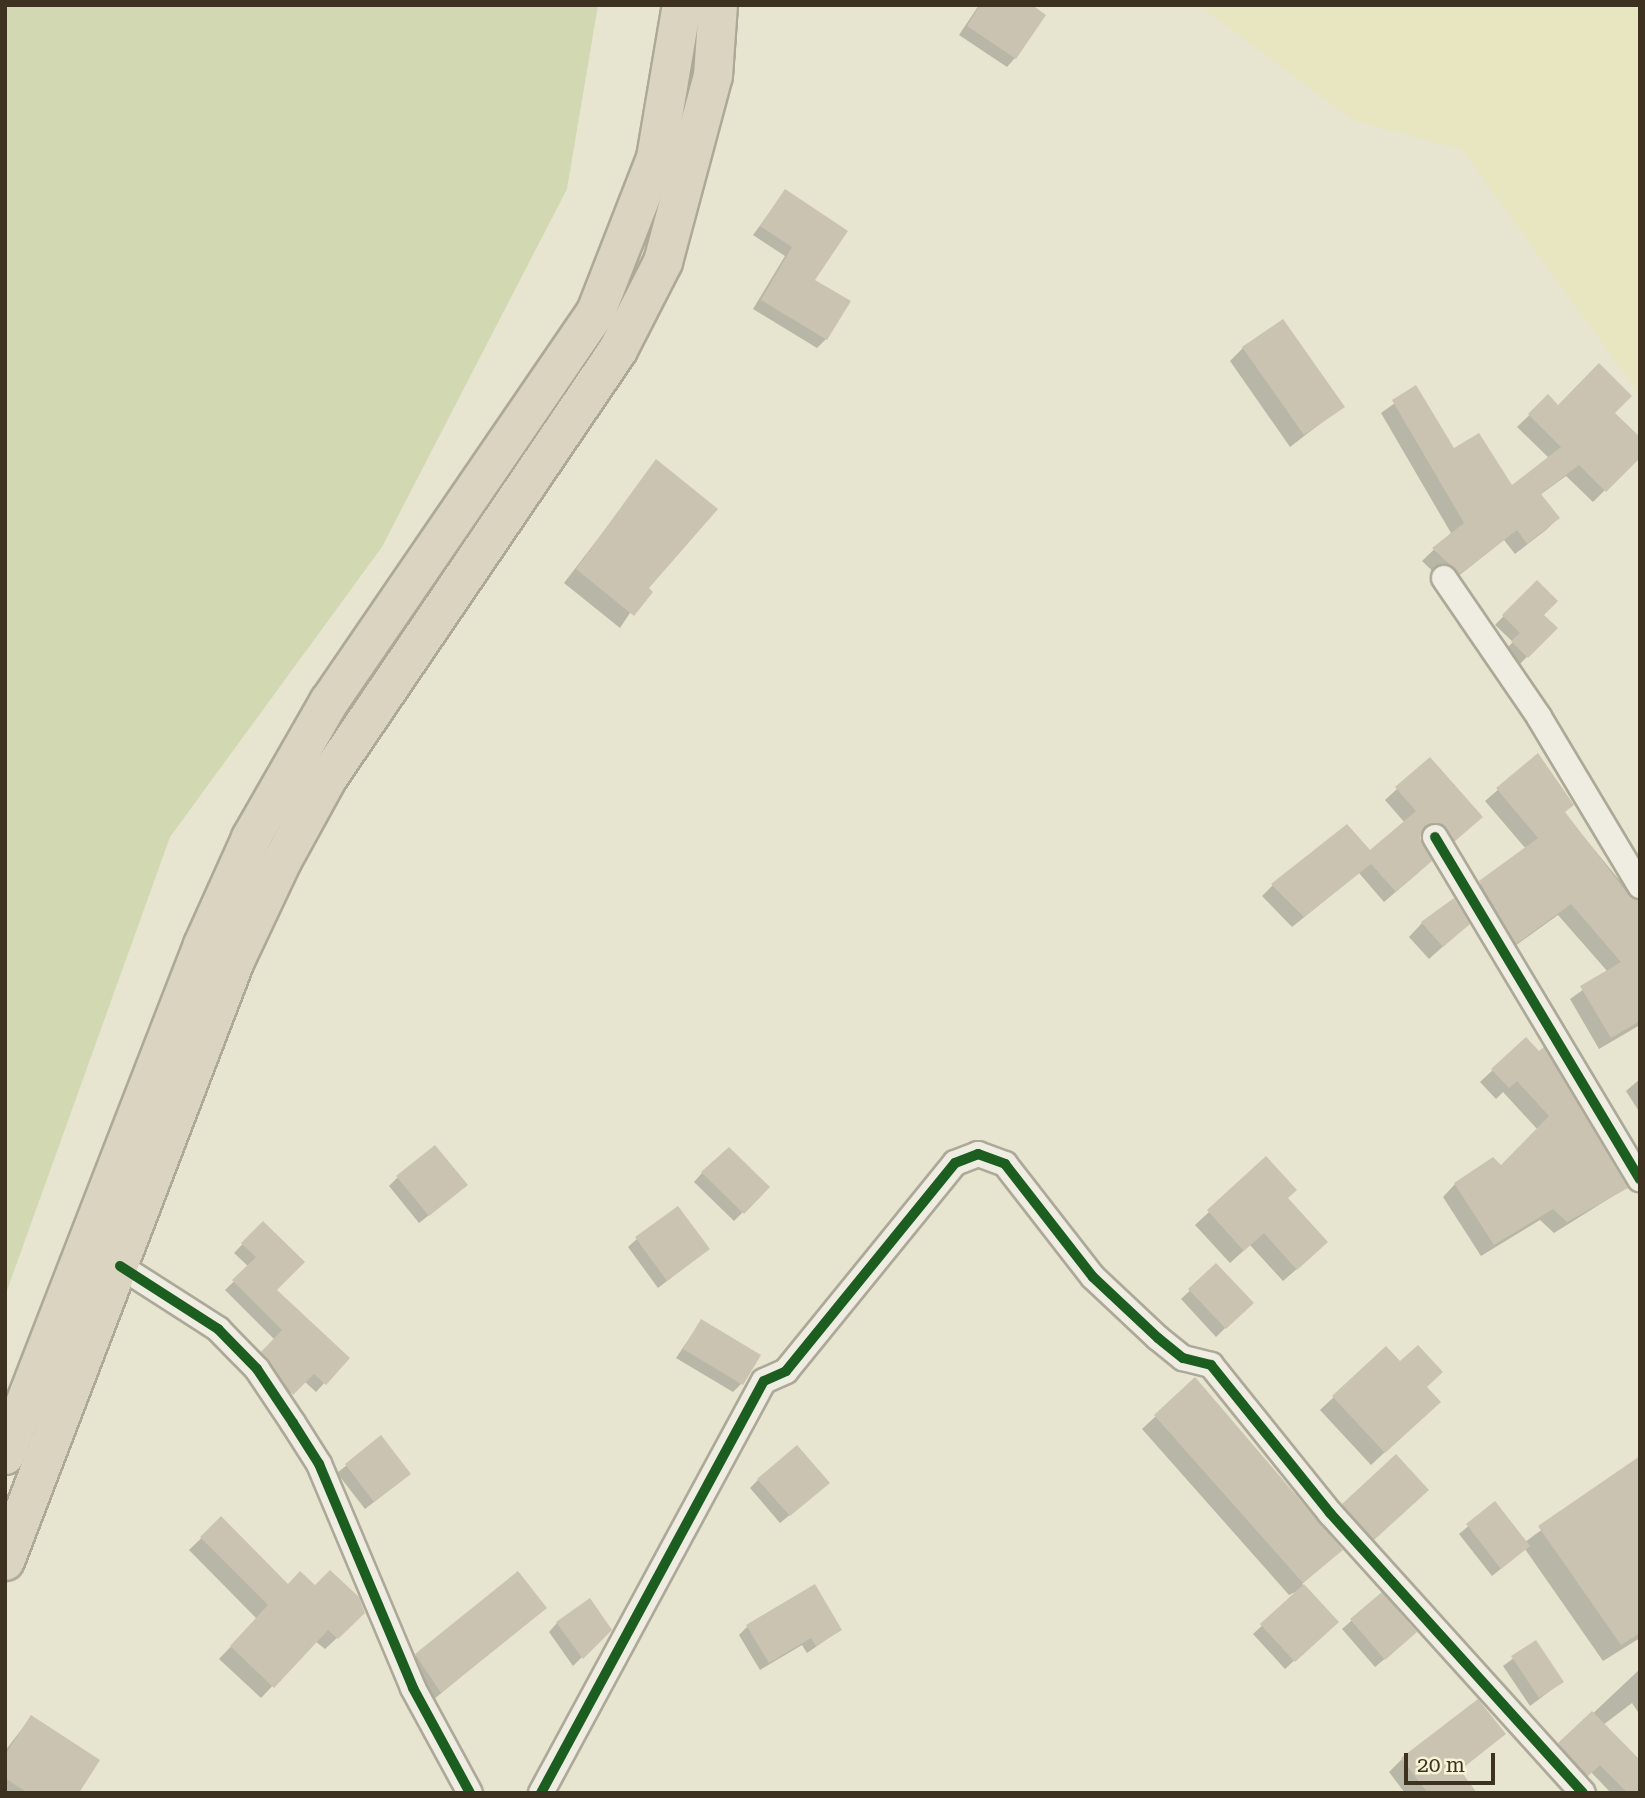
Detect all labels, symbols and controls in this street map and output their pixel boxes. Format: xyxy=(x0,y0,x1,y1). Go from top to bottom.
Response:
scale bar xyxy=(1407,1738,1498,1782)
text: 20 m xyxy=(1417,1753,1465,1777)

